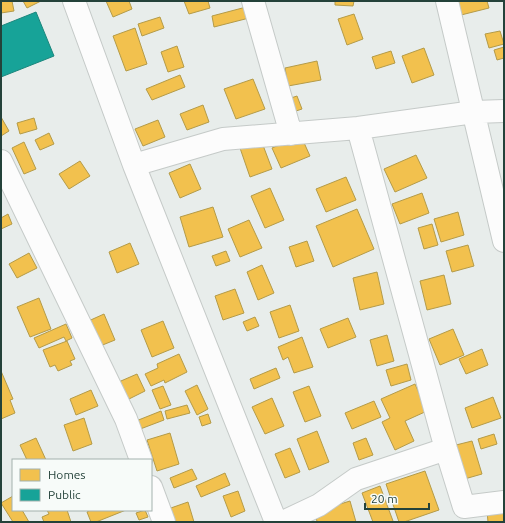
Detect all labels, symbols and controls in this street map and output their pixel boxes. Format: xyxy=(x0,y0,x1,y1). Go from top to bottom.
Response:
legend xyxy=(12,459,152,511)
text: Homes xyxy=(48,468,86,481)
scale bar xyxy=(365,485,429,511)
text: Public xyxy=(48,488,81,501)
text: 20 m xyxy=(371,492,398,505)

